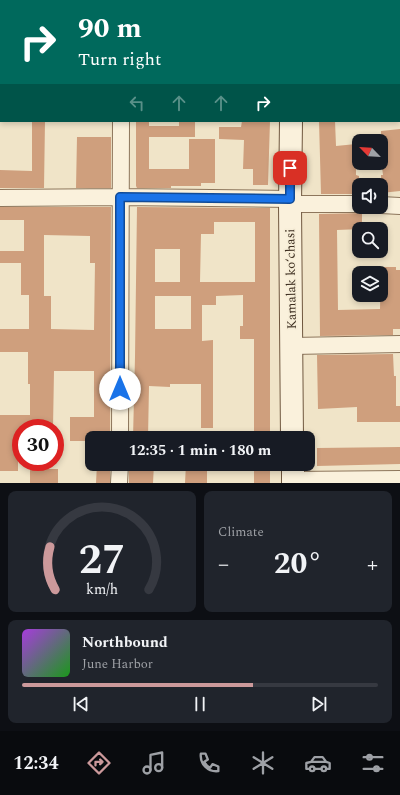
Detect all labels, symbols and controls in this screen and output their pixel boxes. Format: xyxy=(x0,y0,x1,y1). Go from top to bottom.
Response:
text: 90 m xyxy=(78,7,142,50)
icon: right xyxy=(12,16,64,68)
text: Turn right xyxy=(78,46,161,73)
icon: left xyxy=(126,92,148,114)
icon: ahead xyxy=(168,92,190,114)
icon: ahead xyxy=(210,92,232,114)
icon: right xyxy=(252,92,274,114)
north arrow xyxy=(352,134,388,170)
map controls xyxy=(352,134,388,302)
pin xyxy=(273,151,307,185)
icon: arrive xyxy=(279,157,301,179)
button: sound xyxy=(352,178,388,214)
button: search xyxy=(352,222,388,258)
street label: Kamalak koʻchasi xyxy=(280,229,302,329)
button: layers xyxy=(352,266,388,302)
position arrow xyxy=(99,368,141,410)
speed limit sign: 30 xyxy=(12,419,64,471)
text: 12:35 · 1 min · 180 m xyxy=(129,439,271,462)
text: Climate xyxy=(218,522,264,542)
text: 27 xyxy=(79,528,125,591)
text: 20° xyxy=(274,541,322,587)
text: − xyxy=(218,548,229,581)
text: + xyxy=(367,548,378,581)
text: km/h xyxy=(86,578,118,600)
text: Northbound xyxy=(82,631,168,654)
text: June Harbor xyxy=(82,654,153,674)
icon: previous xyxy=(70,693,92,715)
icon: pause xyxy=(189,693,211,715)
icon: next xyxy=(308,693,330,715)
icon: directions xyxy=(85,749,113,777)
icon: music xyxy=(140,749,168,777)
icon: phone xyxy=(195,749,223,777)
icon: climate xyxy=(249,749,277,777)
icon: car xyxy=(304,749,332,777)
icon: filters xyxy=(359,749,387,777)
text: 12:34 xyxy=(13,750,59,777)

